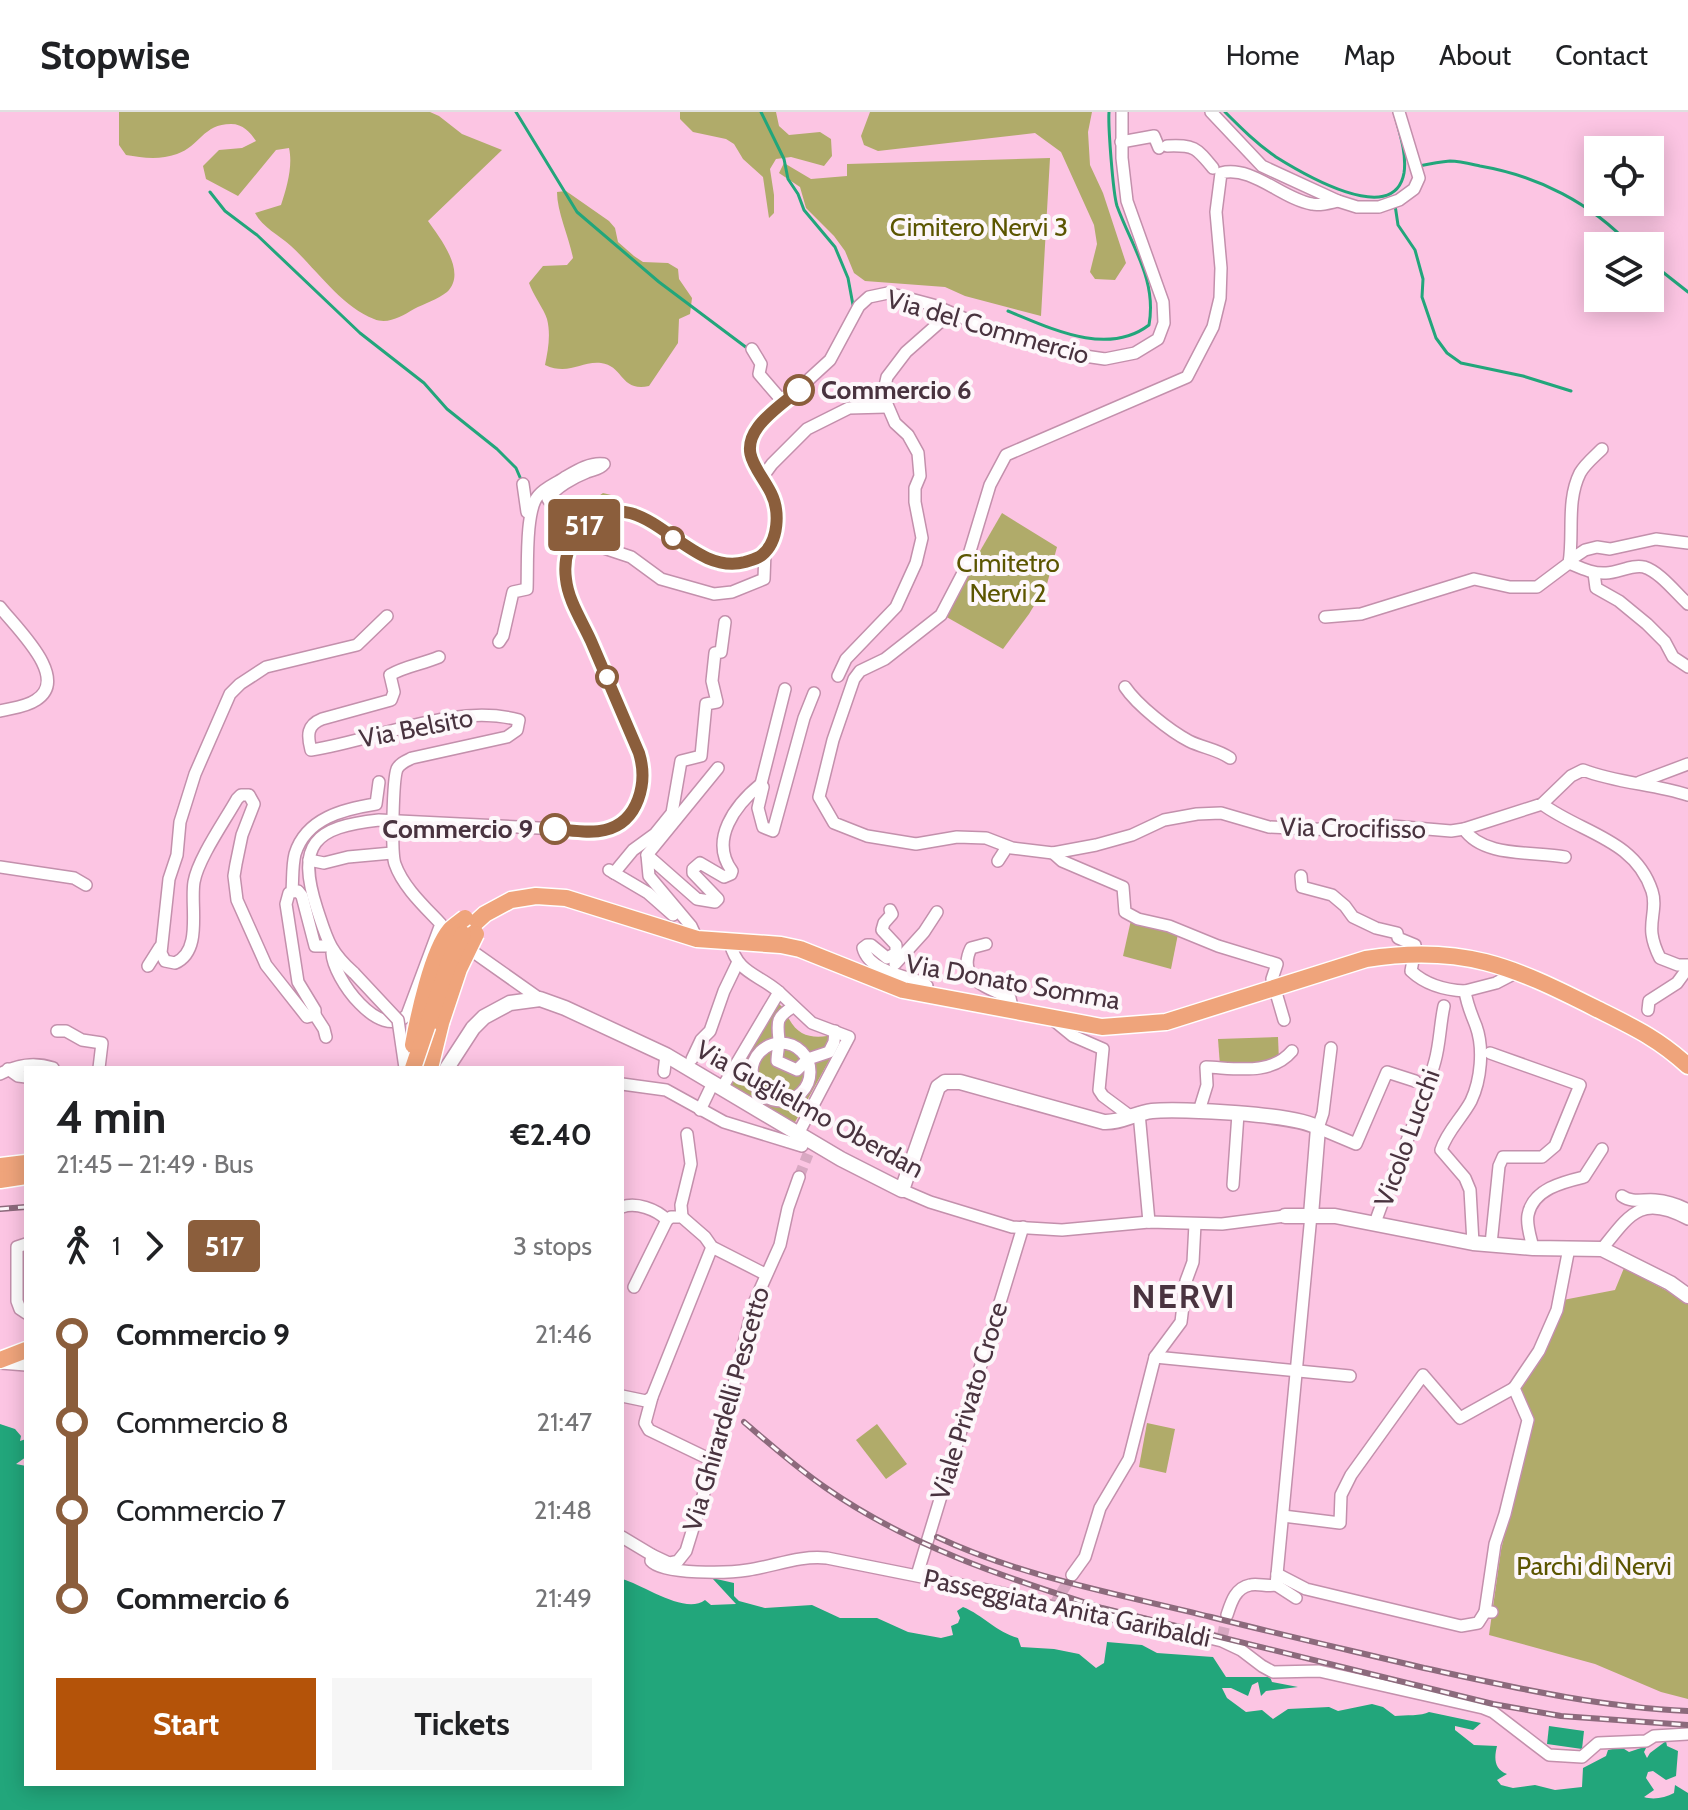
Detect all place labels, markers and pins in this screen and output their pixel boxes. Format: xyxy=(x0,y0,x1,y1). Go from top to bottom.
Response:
place label: Commercio 6 xyxy=(821,374,972,406)
marker: Commercio 6 xyxy=(784,375,814,405)
unlabelled marker xyxy=(662,527,684,549)
unlabelled marker xyxy=(596,666,618,688)
place label: Commercio 9 xyxy=(382,813,533,845)
marker: Commercio 9 xyxy=(540,814,570,844)

